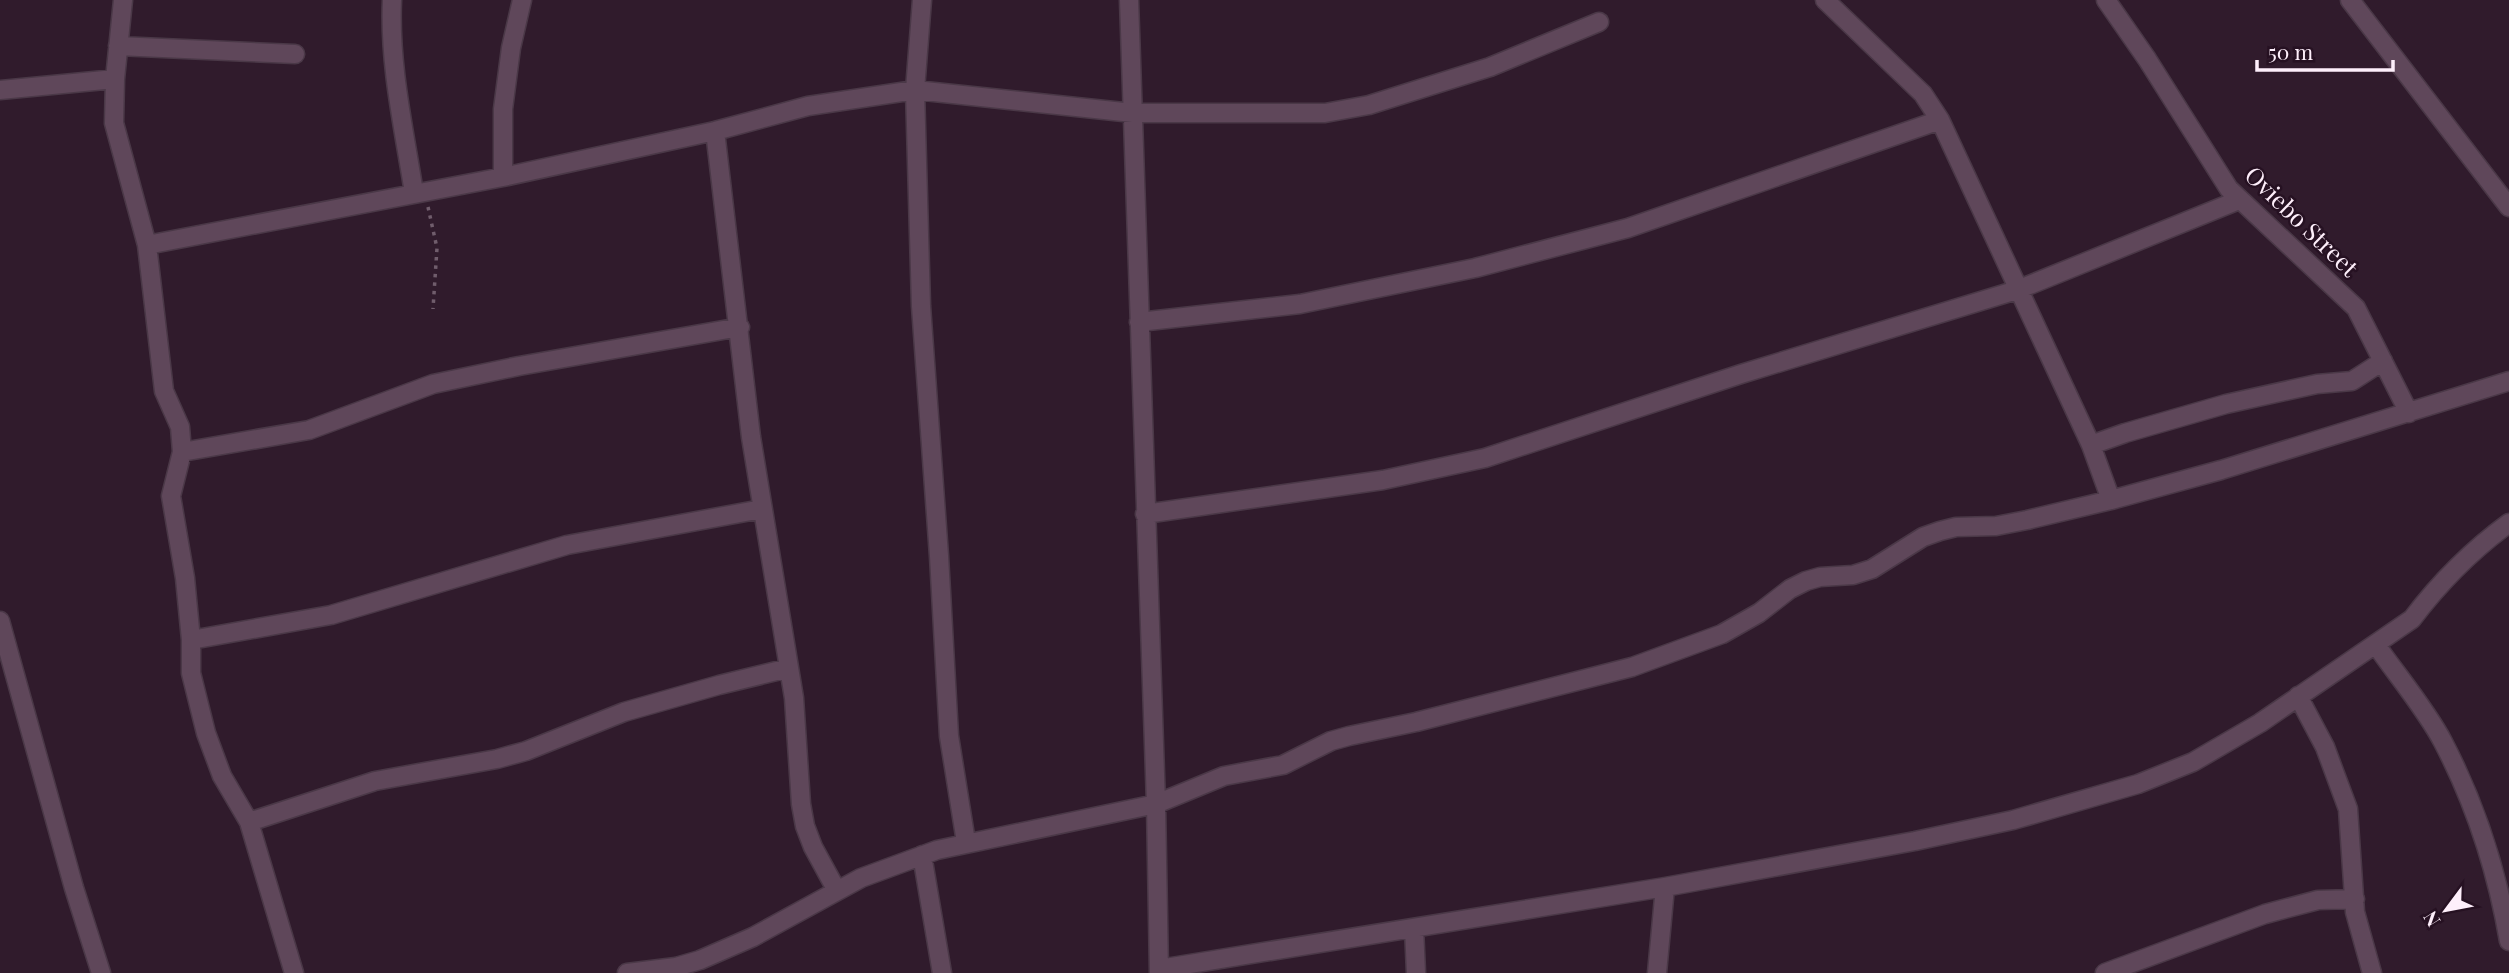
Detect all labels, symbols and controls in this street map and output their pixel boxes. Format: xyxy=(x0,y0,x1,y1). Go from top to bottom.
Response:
scale bar xyxy=(2257,28,2394,72)
text: 50 m xyxy=(2268,37,2314,65)
street label: Oviebo Street xyxy=(2239,158,2366,283)
north arrow xyxy=(2411,875,2481,945)
text: N xyxy=(2416,907,2445,932)

